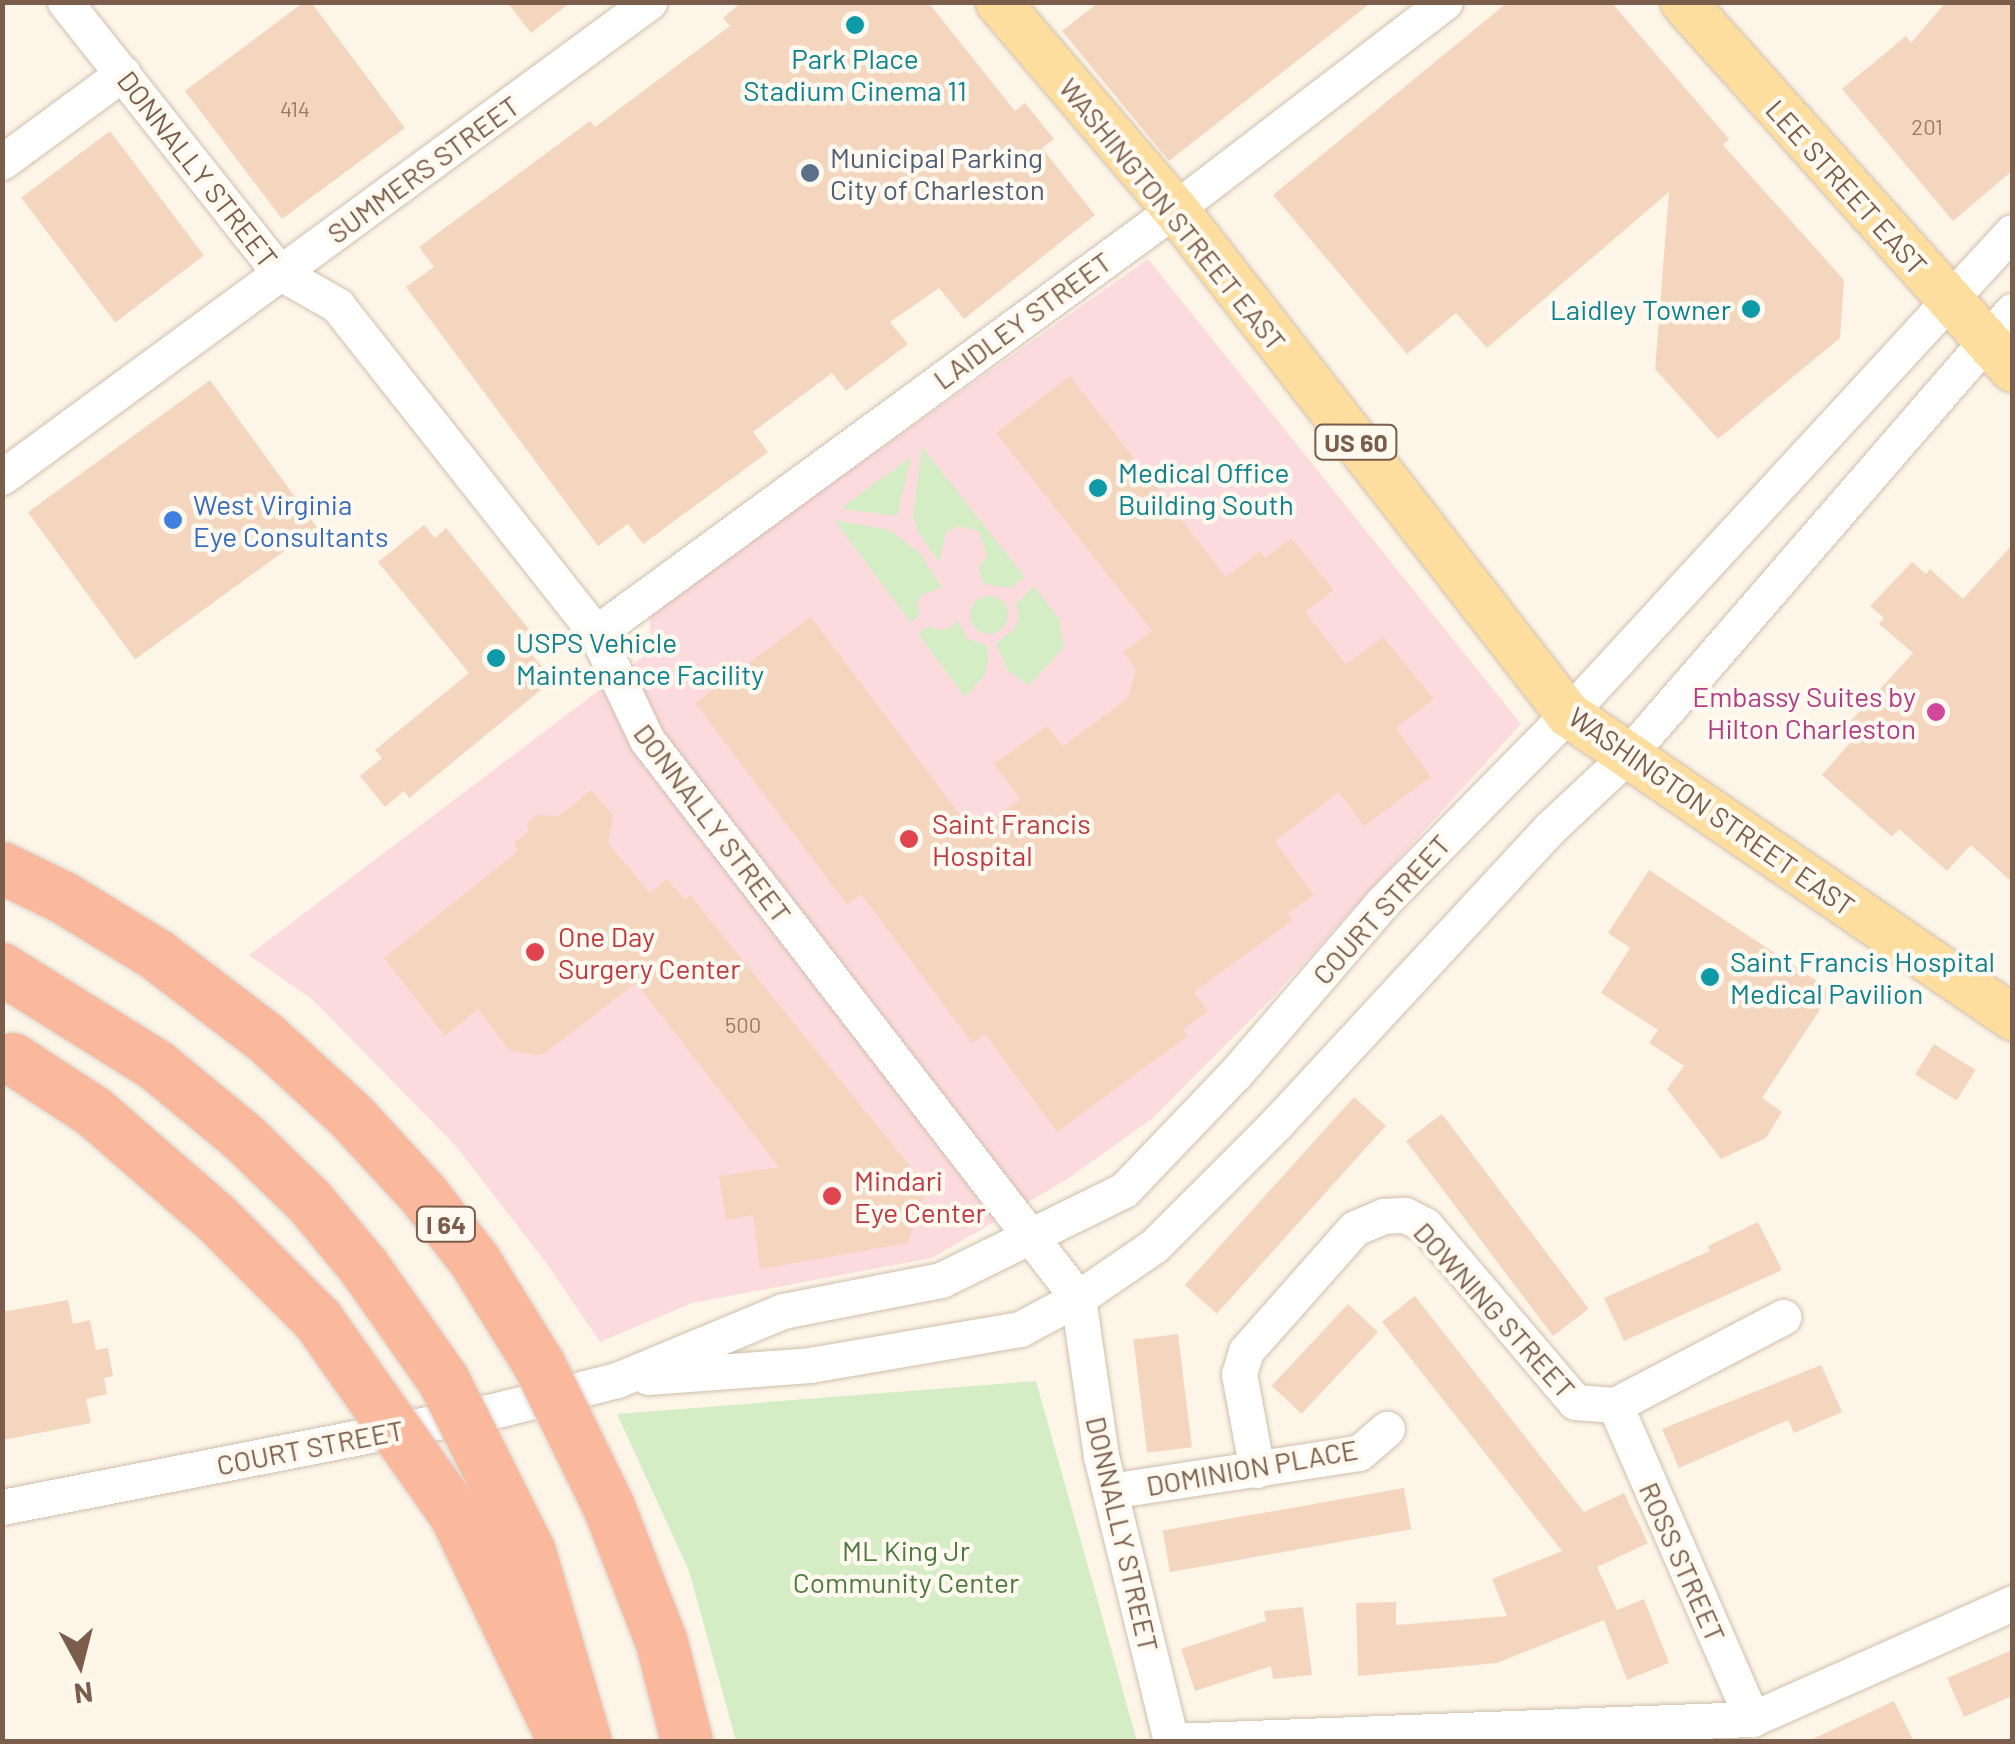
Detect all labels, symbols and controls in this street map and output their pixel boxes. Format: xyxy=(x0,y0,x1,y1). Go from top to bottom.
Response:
marker: Park Place Stadium Cinema 11 xyxy=(844,14,866,36)
place label: Park Place Stadium Cinema 11 xyxy=(743,41,967,107)
street label: DONNALLY STREET xyxy=(111,64,285,274)
street label: WASHINGTON STREET EAST xyxy=(1053,71,1293,357)
street label: SUMMERS STREET xyxy=(320,88,526,250)
street label: LEE STREET EAST xyxy=(1759,92,1935,282)
house number: 414 xyxy=(280,96,310,122)
house number: 201 xyxy=(1911,114,1943,140)
place label: Municipal Parking City of Charleston xyxy=(830,140,1045,206)
marker: Municipal Parking City of Charleston xyxy=(799,162,821,184)
street label: LAIDLEY STREET xyxy=(927,244,1117,396)
place label: Laidley Towner xyxy=(1550,292,1731,326)
marker: Laidley Towner xyxy=(1740,298,1762,320)
road number: US 60 xyxy=(1314,422,1398,462)
place label: Medical Office Building South xyxy=(1118,455,1294,521)
marker: Medical Office Building South xyxy=(1087,477,1109,499)
place label: West Virginia Eye Consultants xyxy=(193,487,388,553)
marker: West Virginia Eye Consultants xyxy=(162,509,184,531)
place label: USPS Vehicle Maintenance Facility xyxy=(516,625,764,691)
marker: USPS Vehicle Maintenance Facility xyxy=(485,647,507,669)
place label: Embassy Suites by Hilton Charleston xyxy=(1692,679,1916,745)
street label: WASHINGTON STREET EAST xyxy=(1563,699,1861,923)
marker: Embassy Suites by Hilton Charleston xyxy=(1925,701,1947,723)
street label: DONNALLY STREET xyxy=(627,717,799,929)
place label: Saint Francis Hospital xyxy=(932,806,1091,872)
marker: Saint Francis Hospital xyxy=(896,826,922,852)
street label: COURT STREET xyxy=(1305,827,1457,991)
place label: One Day Surgery Center xyxy=(558,919,740,985)
marker: One Day Surgery Center xyxy=(522,939,548,965)
place label: Saint Francis Hospital Medical Pavilion xyxy=(1730,944,1995,1010)
marker: Saint Francis Hospital Medical Pavilion xyxy=(1699,966,1721,988)
house number: 500 xyxy=(725,1012,761,1038)
place label: Mindari Eye Center xyxy=(854,1163,986,1229)
marker: Mindari Eye Center xyxy=(819,1183,845,1209)
road number: I 64 xyxy=(414,1204,478,1244)
street label: DOWNING STREET xyxy=(1407,1215,1583,1405)
street label: COURT STREET xyxy=(214,1412,406,1482)
street label: DONNALLY STREET xyxy=(1080,1413,1166,1655)
street label: DOMINION PLACE xyxy=(1144,1432,1360,1502)
street label: ROSS STREET xyxy=(1633,1477,1733,1647)
park label: ML King Jr Community Center xyxy=(793,1533,1019,1599)
north arrow xyxy=(30,1614,130,1714)
text: N xyxy=(72,1676,95,1712)

